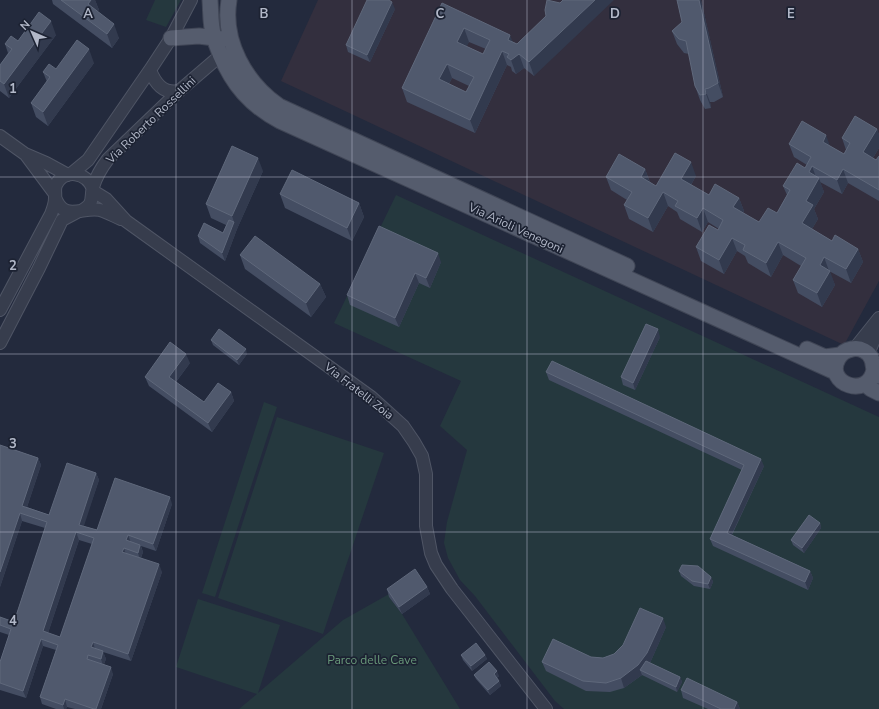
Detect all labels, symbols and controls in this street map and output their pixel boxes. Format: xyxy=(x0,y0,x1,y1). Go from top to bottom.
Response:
text: A xyxy=(83,5,93,23)
text: B xyxy=(260,5,269,23)
text: C xyxy=(436,5,445,23)
text: D xyxy=(610,5,620,23)
text: E xyxy=(787,5,795,23)
north arrow xyxy=(12,12,52,52)
text: N xyxy=(17,17,33,33)
street label: Via Roberto Rossellini xyxy=(102,73,199,168)
text: 1 xyxy=(9,80,17,98)
street label: Via Arioli Venegoni xyxy=(465,199,566,257)
text: 2 xyxy=(9,257,17,275)
street label: Via Fratelli Zoia xyxy=(320,358,397,423)
text: 3 xyxy=(9,435,17,453)
text: 4 xyxy=(9,612,17,630)
park label: Parco delle Cave xyxy=(327,652,417,668)

